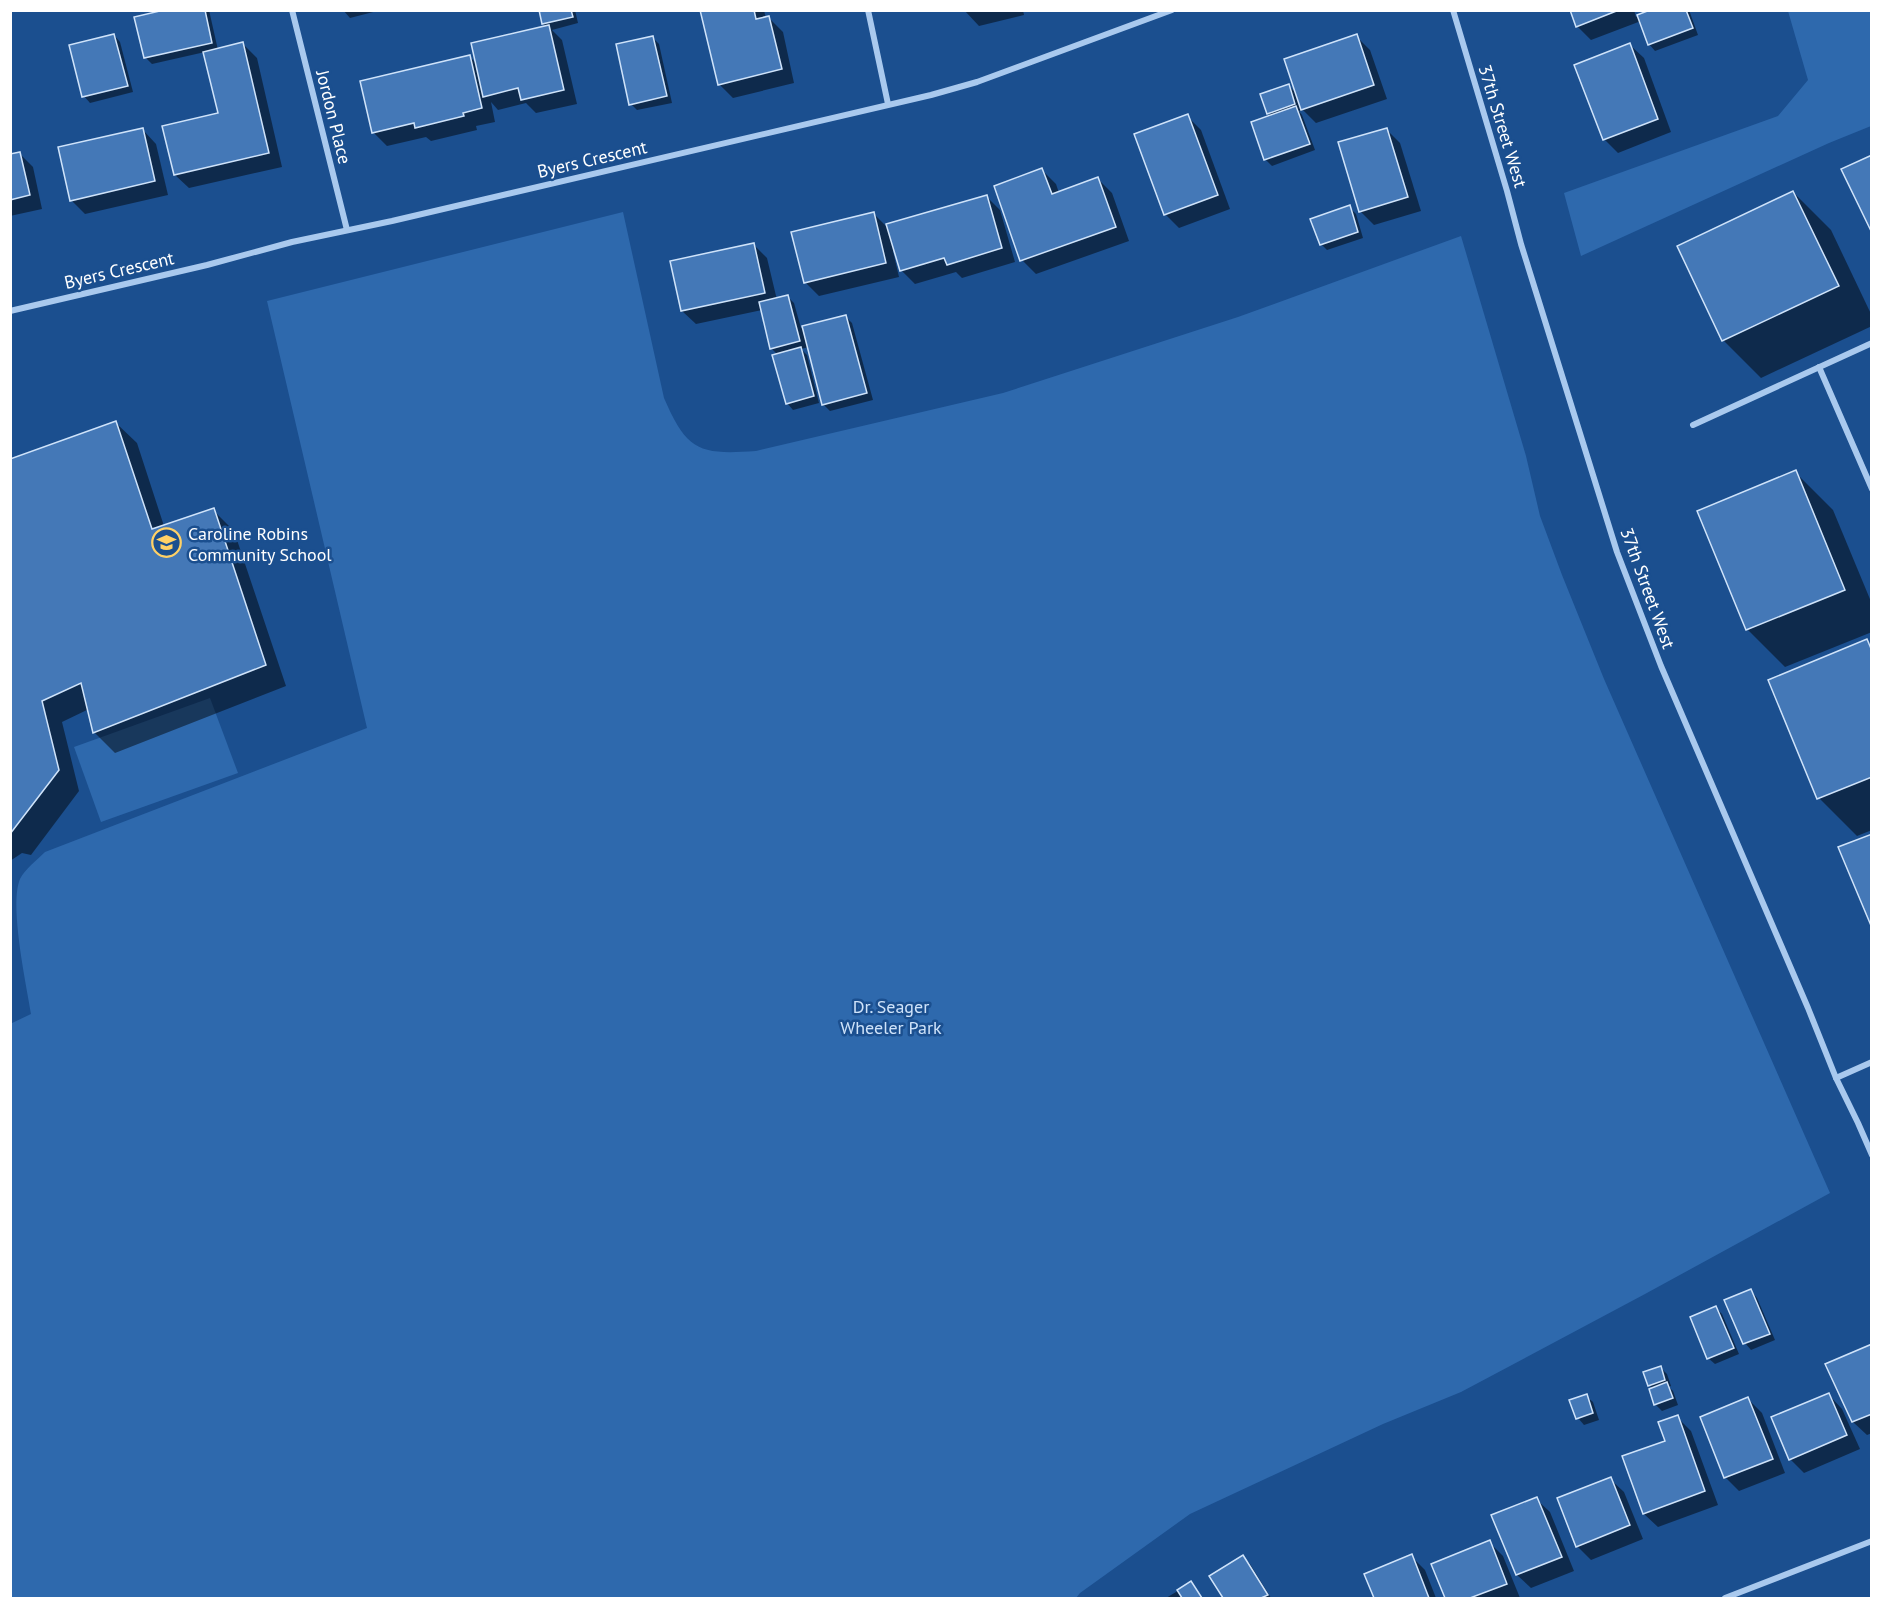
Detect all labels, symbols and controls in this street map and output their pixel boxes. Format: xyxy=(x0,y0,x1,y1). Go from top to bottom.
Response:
street label: 37th Street West xyxy=(1473,62,1533,190)
street label: Jordon Place xyxy=(311,67,357,166)
street label: Byers Crescent xyxy=(535,135,649,183)
street label: Byers Crescent xyxy=(62,246,176,294)
place label: Caroline Robins Community School xyxy=(188,522,332,566)
street label: 37th Street West xyxy=(1615,524,1681,652)
school or university icon: Caroline Robins Community School xyxy=(151,527,183,559)
park label: Dr. Seager Wheeler Park xyxy=(840,995,942,1039)

